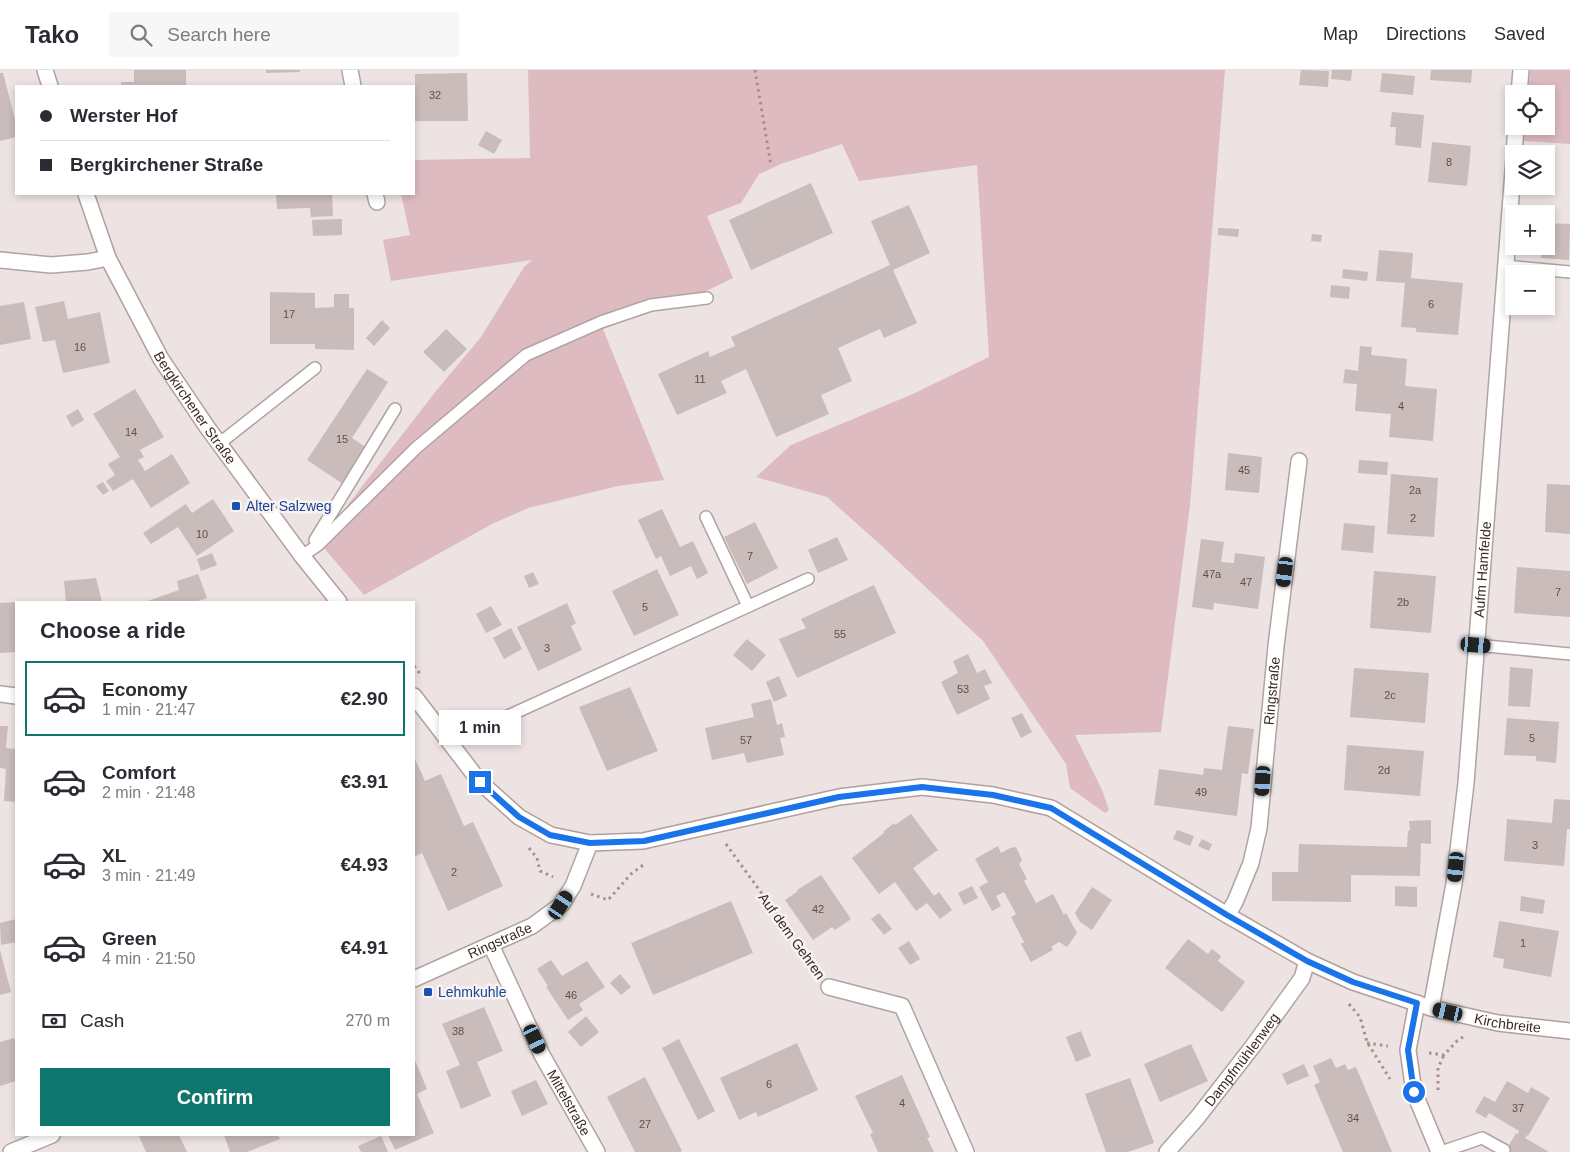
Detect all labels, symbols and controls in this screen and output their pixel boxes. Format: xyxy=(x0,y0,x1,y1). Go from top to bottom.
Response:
search box xyxy=(109,12,459,57)
text: Tako xyxy=(25,21,79,48)
icon: search xyxy=(127,21,155,49)
text: Search here xyxy=(167,24,271,45)
text: Map xyxy=(1323,24,1358,44)
text: Directions xyxy=(1386,24,1466,44)
text: Saved xyxy=(1494,24,1545,44)
map controls xyxy=(1505,85,1555,315)
button: locate xyxy=(1505,85,1555,135)
house number: 32 xyxy=(429,89,441,101)
text: Werster Hof xyxy=(70,105,177,126)
button: layers xyxy=(1505,145,1555,195)
text: Bergkirchener Straße xyxy=(70,154,263,175)
house number: 8 xyxy=(1446,156,1452,168)
button: + xyxy=(1505,205,1555,255)
button: − xyxy=(1505,265,1555,315)
house number: 6 xyxy=(1428,298,1434,310)
house number: 17 xyxy=(283,308,295,320)
house number: 16 xyxy=(74,341,86,353)
street label: Bergkirchener Straße xyxy=(151,349,240,467)
house number: 11 xyxy=(694,373,706,385)
house number: 4 xyxy=(1398,400,1404,412)
house number: 14 xyxy=(125,426,137,438)
house number: 15 xyxy=(336,433,348,445)
house number: 45 xyxy=(1238,464,1250,476)
house number: 2a xyxy=(1409,484,1422,496)
place label: Alter Salzweg xyxy=(246,498,332,514)
marker: Alter Salzweg xyxy=(230,500,242,512)
house number: 2 xyxy=(1410,512,1416,524)
street label: Aufm Hamfelde xyxy=(1471,520,1494,618)
house number: 10 xyxy=(196,528,208,540)
house number: 7 xyxy=(747,550,753,562)
car xyxy=(1275,556,1294,588)
house number: 47a xyxy=(1203,568,1222,580)
house number: 47 xyxy=(1240,576,1252,588)
house number: 7 xyxy=(1555,586,1561,598)
house number: 2b xyxy=(1397,596,1409,608)
house number: 5 xyxy=(642,601,648,613)
text: Choose a ride xyxy=(40,618,185,643)
house number: 55 xyxy=(834,628,846,640)
car xyxy=(1460,636,1491,654)
house number: 3 xyxy=(544,642,550,654)
street label: Ringstraße xyxy=(1261,656,1283,726)
icon: car xyxy=(42,676,87,721)
text: Economy xyxy=(102,679,188,700)
house number: 53 xyxy=(957,683,969,695)
text: €2.90 xyxy=(340,688,388,709)
house number: 2c xyxy=(1384,689,1396,701)
text: 1 min · 21:47 xyxy=(102,701,195,718)
callout: 1 min xyxy=(439,710,521,744)
text: 1 min xyxy=(459,719,501,736)
house number: 5 xyxy=(1529,732,1535,744)
house number: 57 xyxy=(740,734,752,746)
icon: car xyxy=(42,759,87,804)
text: Comfort xyxy=(102,762,176,783)
house number: 2d xyxy=(1378,764,1390,776)
car xyxy=(1254,766,1271,796)
text: €3.91 xyxy=(340,771,388,792)
route end xyxy=(469,771,491,793)
text: 2 min · 21:48 xyxy=(102,784,195,801)
house number: 49 xyxy=(1195,786,1207,798)
house number: 3 xyxy=(1532,839,1538,851)
icon: car xyxy=(42,842,87,887)
text: XL xyxy=(102,845,126,866)
car xyxy=(1446,851,1465,883)
text: €4.93 xyxy=(340,854,388,875)
house number: 2 xyxy=(451,866,457,878)
text: 3 min · 21:49 xyxy=(102,867,195,884)
car xyxy=(546,888,575,922)
street label: Auf dem Gehren xyxy=(755,890,829,982)
house number: 42 xyxy=(812,903,824,915)
street label: Ringstraße xyxy=(465,919,534,962)
icon: car xyxy=(42,925,87,970)
text: Green xyxy=(102,928,157,949)
text: €4.91 xyxy=(340,937,388,958)
house number: 1 xyxy=(1520,937,1526,949)
text: 4 min · 21:50 xyxy=(102,950,195,967)
place label: Lehmkuhle xyxy=(438,984,507,1000)
marker: Lehmkuhle xyxy=(422,986,434,998)
house number: 46 xyxy=(565,989,577,1001)
car xyxy=(1431,1001,1464,1023)
icon: cash xyxy=(40,1007,68,1035)
text: Cash xyxy=(80,1010,124,1031)
street label: Dampfmühlenweg xyxy=(1201,1010,1282,1109)
street label: Kirchbreite xyxy=(1473,1010,1542,1036)
text: 270 m xyxy=(346,1012,390,1029)
car xyxy=(521,1022,548,1056)
house number: 38 xyxy=(452,1025,464,1037)
street label: Mittelstraße xyxy=(544,1067,594,1139)
button: Confirm xyxy=(40,1068,390,1126)
house number: 6 xyxy=(766,1078,772,1090)
route start xyxy=(1403,1081,1425,1103)
house number: 4 xyxy=(899,1097,905,1109)
house number: 37 xyxy=(1512,1102,1524,1114)
house number: 34 xyxy=(1347,1112,1359,1124)
house number: 27 xyxy=(639,1118,651,1130)

